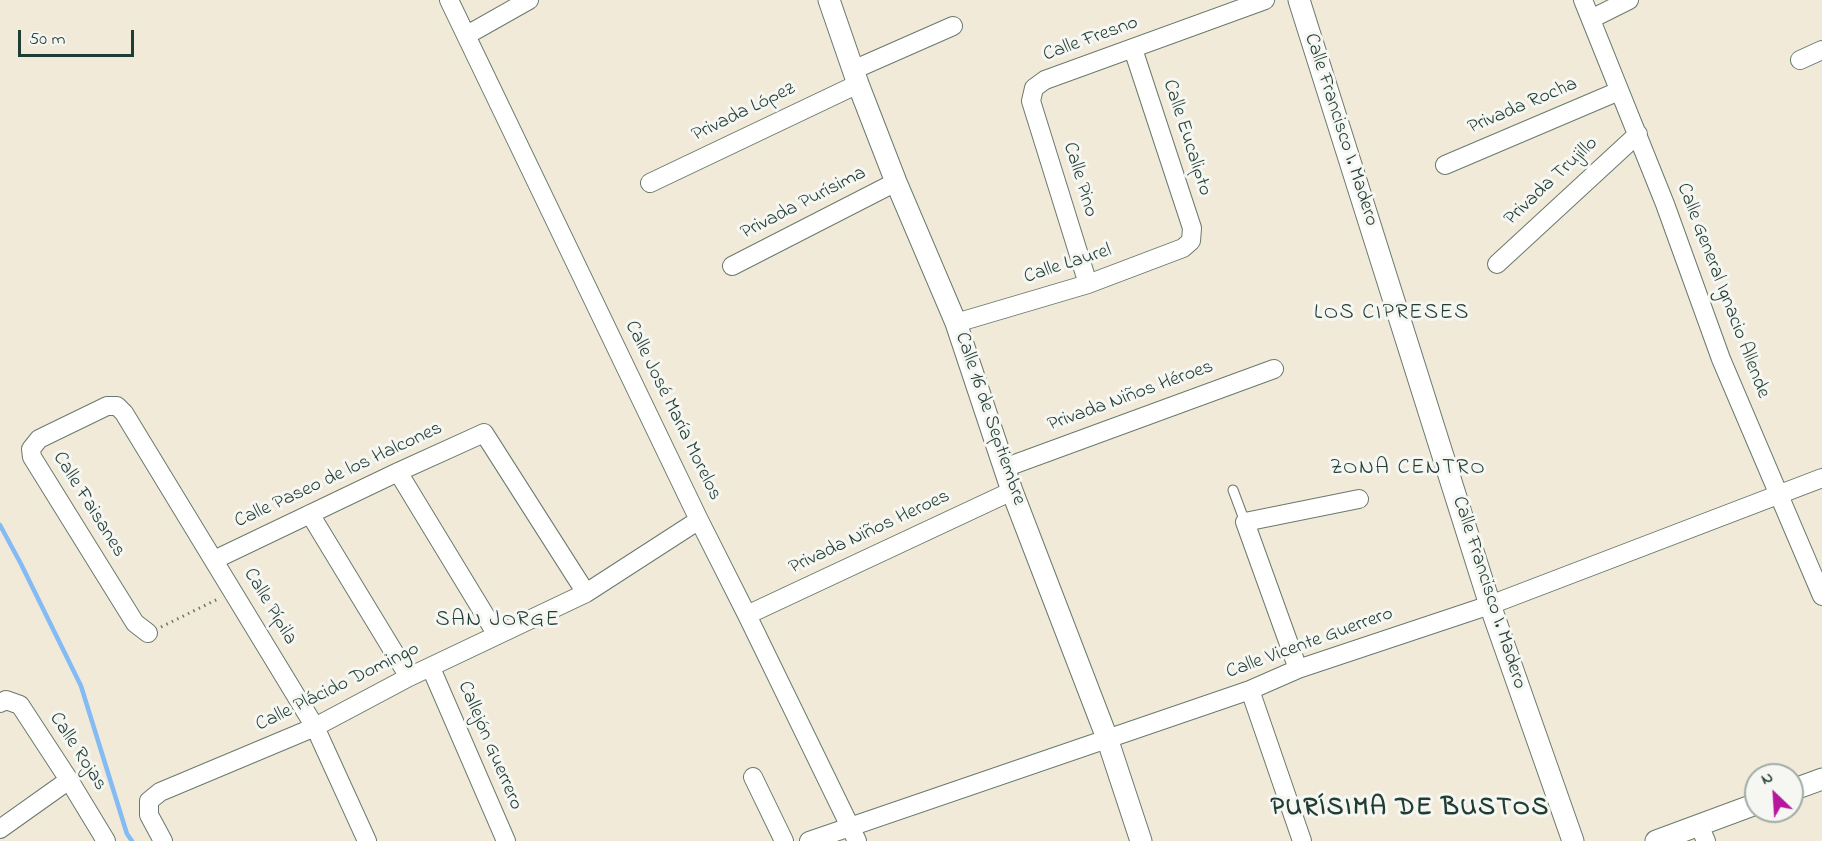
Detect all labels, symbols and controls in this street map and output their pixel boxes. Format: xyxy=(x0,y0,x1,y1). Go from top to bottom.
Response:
street label: Calle Fresno xyxy=(1040,12,1142,68)
scale bar xyxy=(21,18,136,56)
text: 50 m xyxy=(29,27,66,53)
street label: Calle Francisco I. Madero xyxy=(1298,31,1382,229)
street label: Privada Rocha xyxy=(1465,73,1581,141)
street label: Calle Eucalipto xyxy=(1156,77,1216,199)
street label: Privada López xyxy=(689,78,799,148)
street label: Privada Trujillo xyxy=(1500,132,1604,232)
street label: Calle Pino xyxy=(1056,140,1102,220)
street label: Privada Purísima xyxy=(737,162,871,246)
street label: Calle General Ignacio Allende xyxy=(1670,180,1774,402)
street label: Calle Laurel xyxy=(1021,240,1115,290)
district label: LOS CIPRESES xyxy=(1314,301,1470,327)
street label: Calle José María Morelos xyxy=(618,317,726,505)
street label: Calle 16 de Septiembre xyxy=(948,330,1030,508)
street label: Privada Niños Héroes xyxy=(1045,356,1217,438)
street label: Calle Paseo de los Halcones xyxy=(231,417,447,535)
street label: Calle Faisanes xyxy=(46,448,130,562)
district label: ZONA CENTRO xyxy=(1330,456,1486,482)
street label: Privada Niños Heroes xyxy=(786,485,954,581)
street label: Calle Francisco I. Madero xyxy=(1446,494,1530,692)
street label: Calle Pípila xyxy=(237,564,301,650)
street label: Calle Vicente Guerrero xyxy=(1223,603,1397,685)
district label: SAN JORGE xyxy=(436,608,560,634)
street label: Calle Plácido Domingo xyxy=(252,638,424,738)
street label: Callejón Guerrero xyxy=(451,678,527,814)
street label: Calle Rojas xyxy=(43,708,111,796)
north arrow xyxy=(1744,763,1804,823)
text: N xyxy=(1757,765,1777,792)
district label: PURÍSIMA DE BUSTOS xyxy=(1270,794,1550,826)

